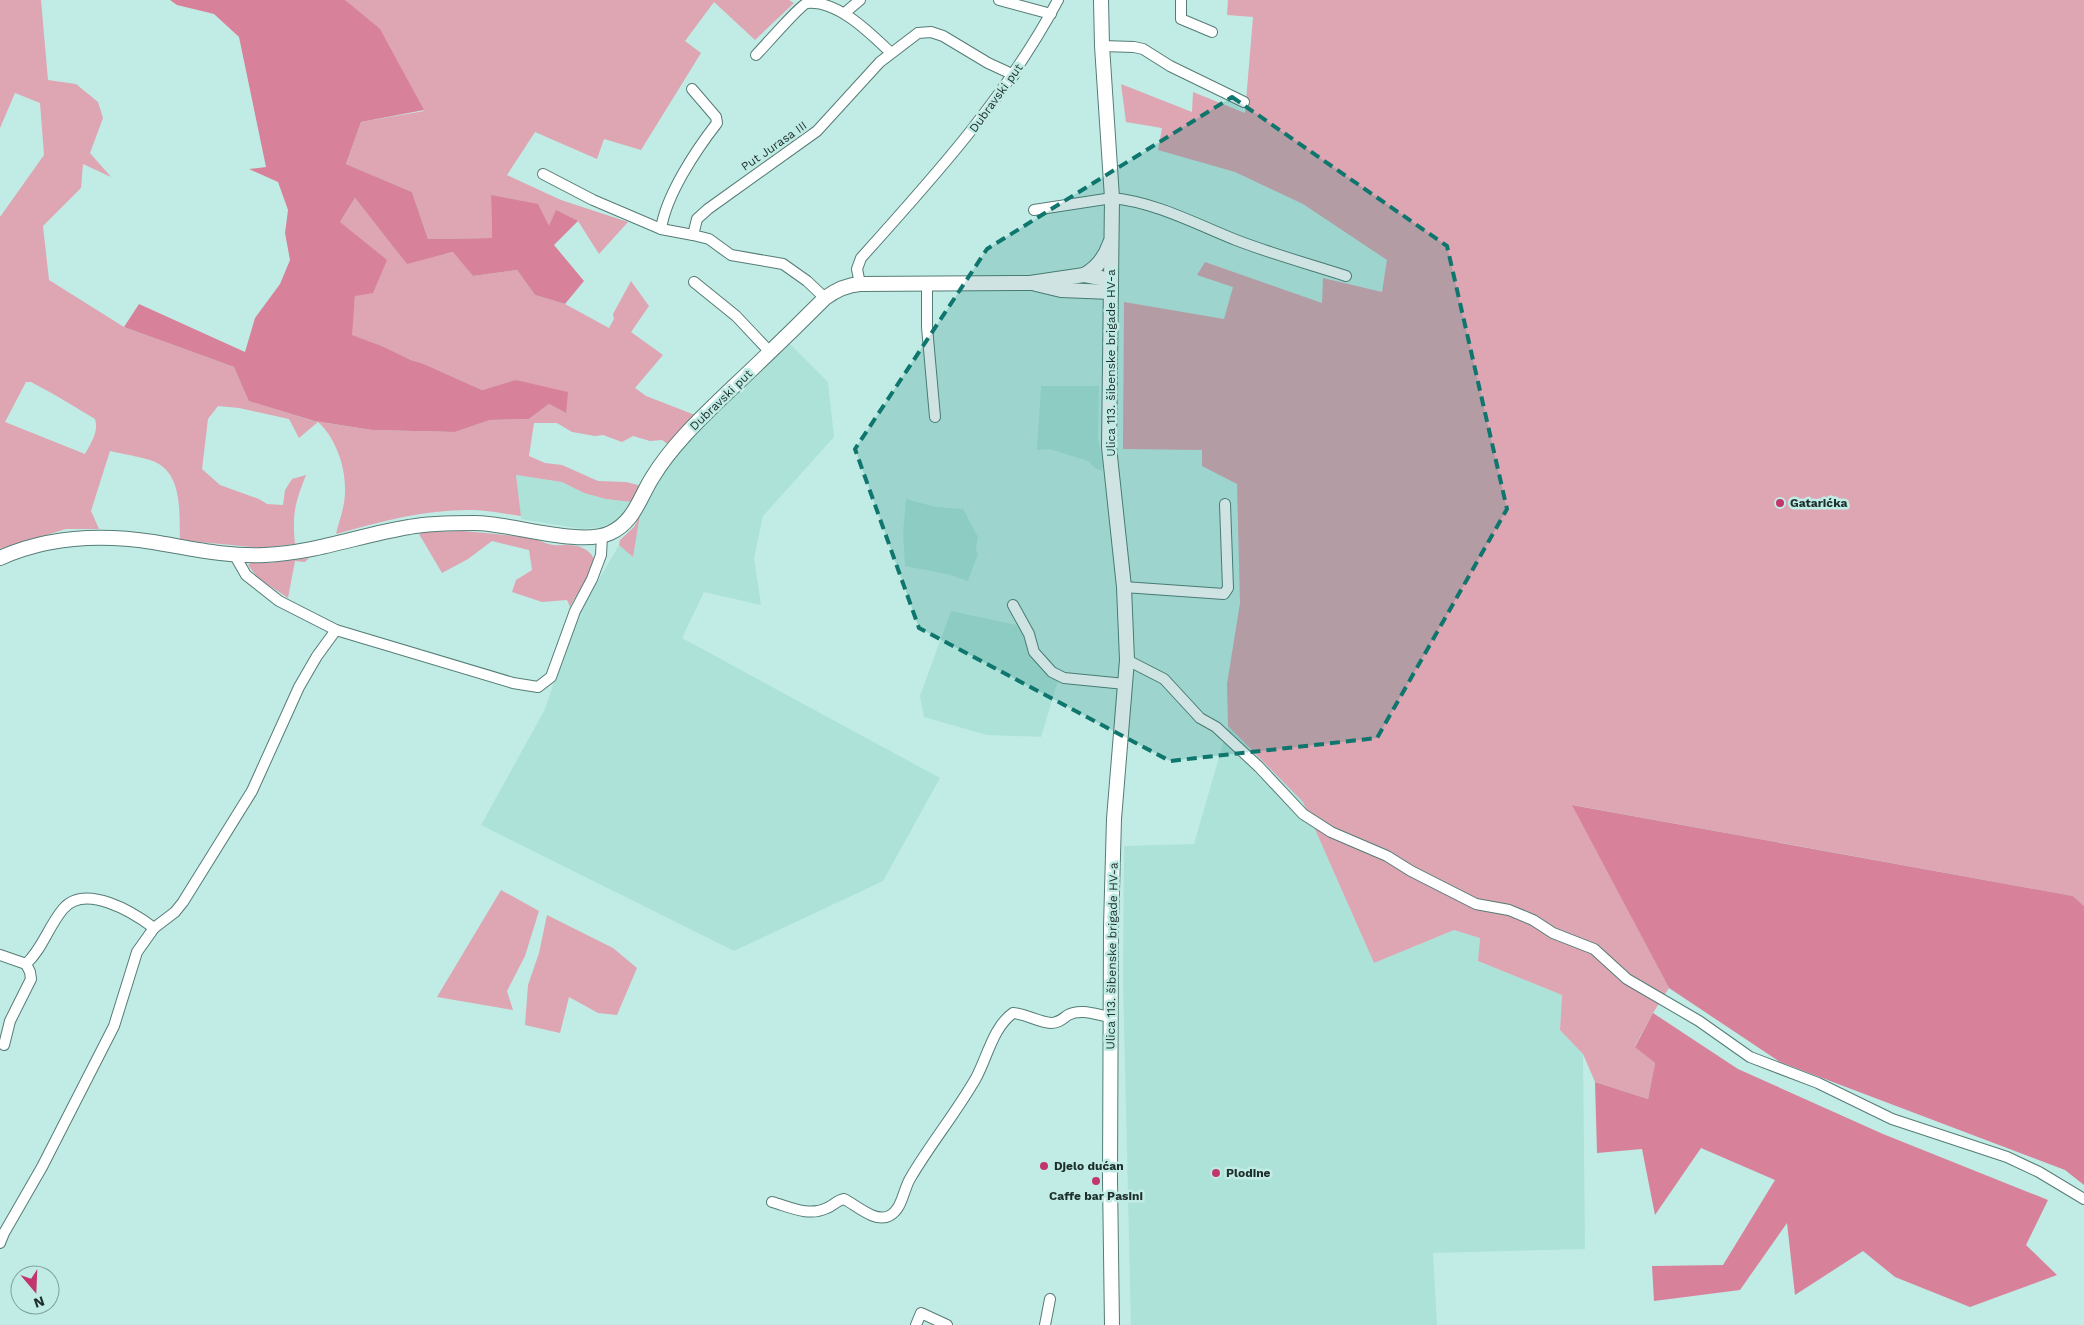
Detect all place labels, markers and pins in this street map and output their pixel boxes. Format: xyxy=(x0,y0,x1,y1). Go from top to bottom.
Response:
place label: Gatarićka xyxy=(1790,496,1848,510)
marker: Gatarićka xyxy=(1774,497,1786,509)
place label: Djelo dućan xyxy=(1054,1159,1124,1173)
marker: Djelo dućan xyxy=(1038,1160,1050,1172)
place label: Plodine xyxy=(1226,1166,1271,1180)
marker: Plodine xyxy=(1210,1167,1222,1179)
marker: Caffe bar Pasini xyxy=(1090,1175,1102,1187)
place label: Caffe bar Pasini xyxy=(1049,1189,1143,1203)

